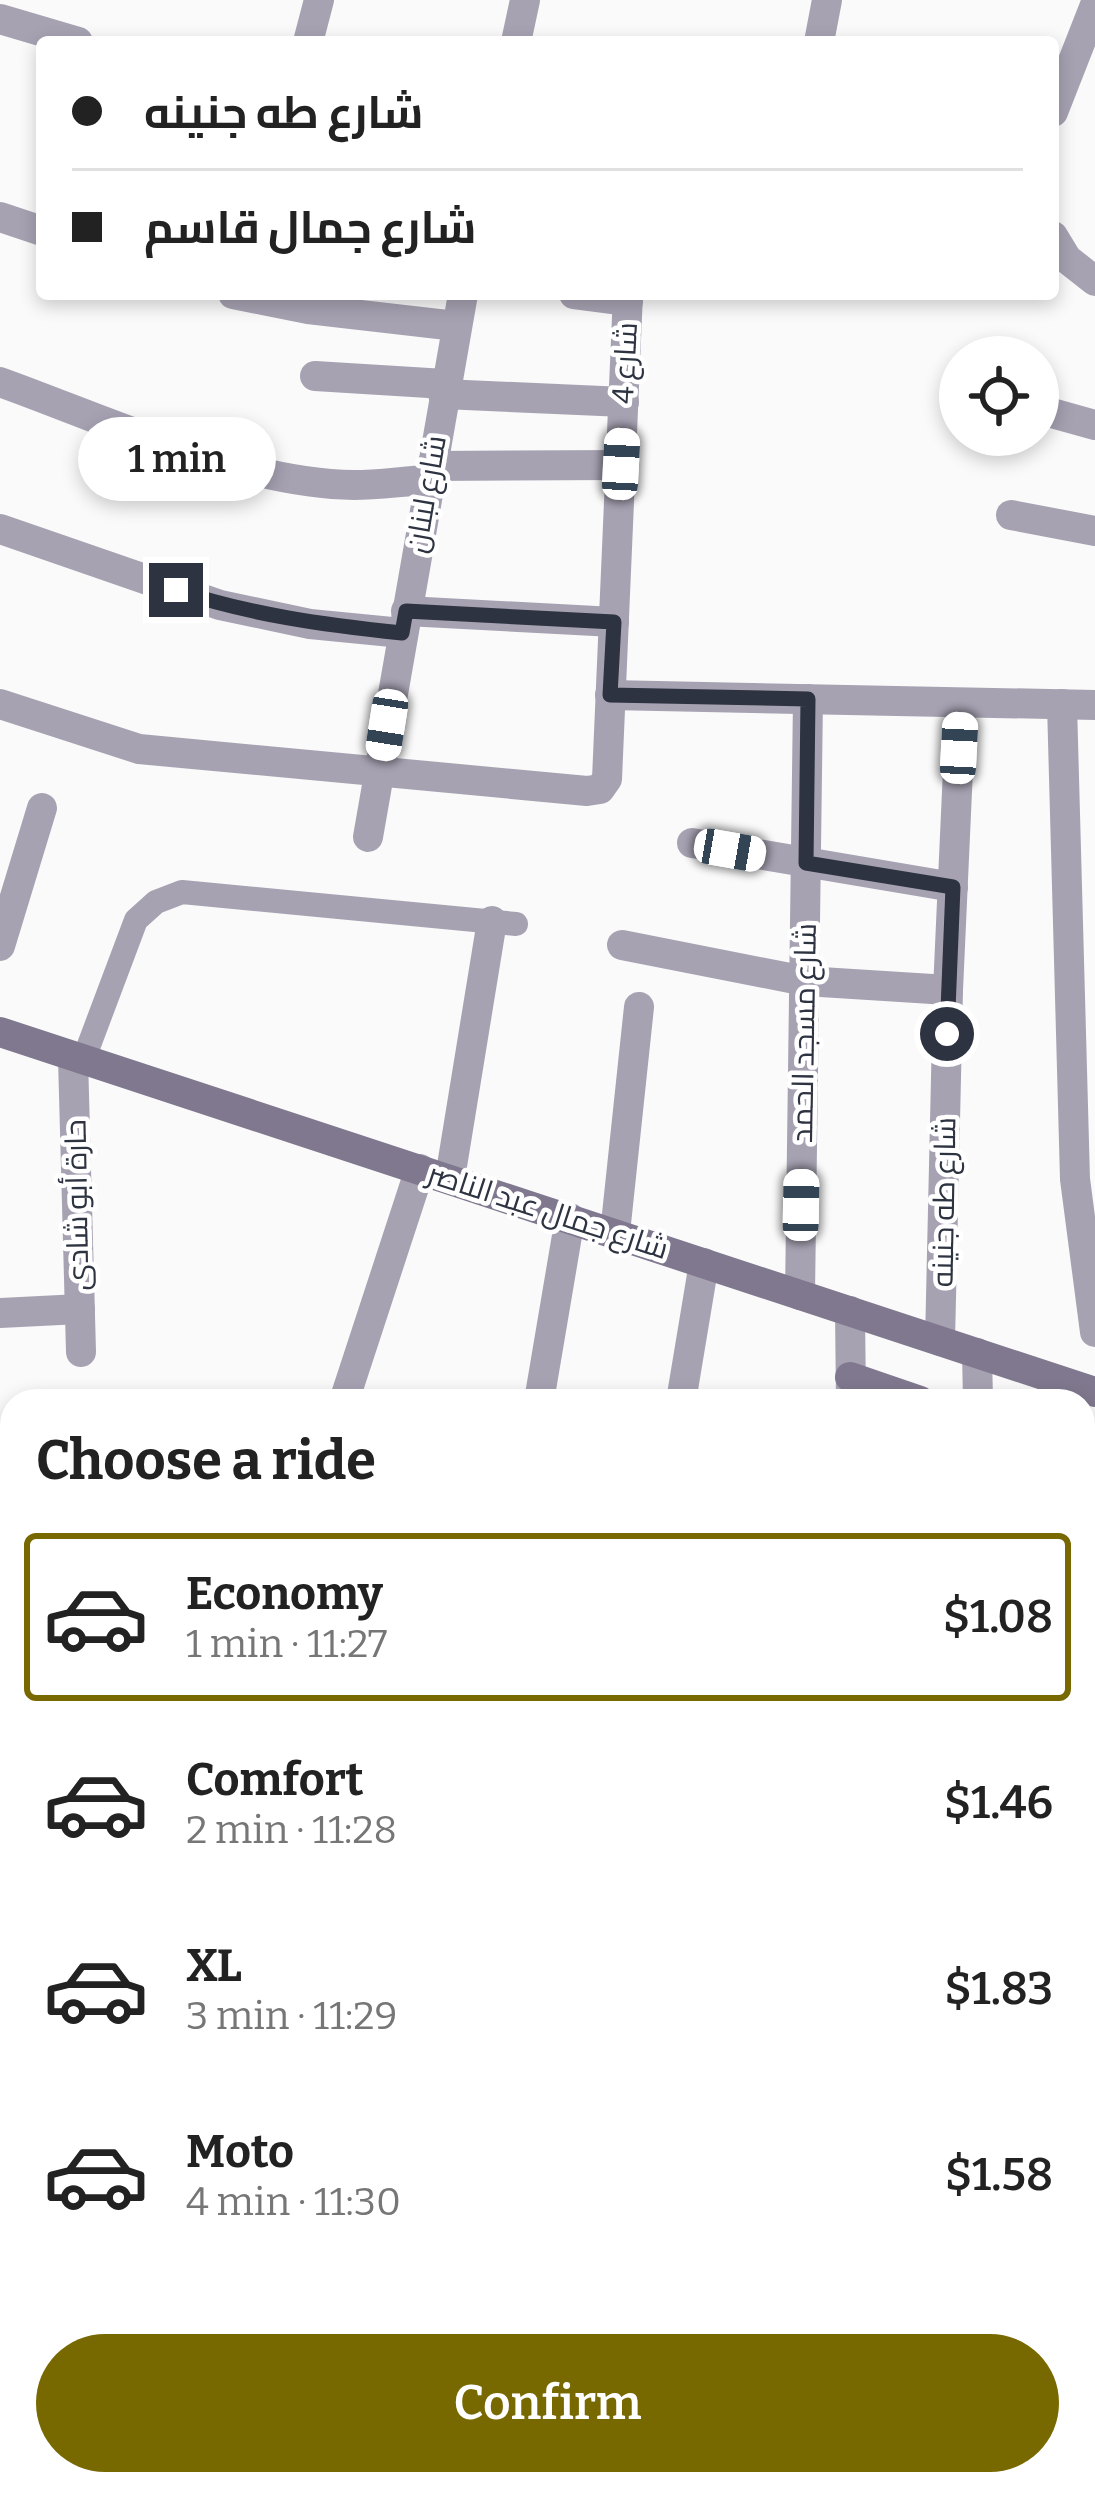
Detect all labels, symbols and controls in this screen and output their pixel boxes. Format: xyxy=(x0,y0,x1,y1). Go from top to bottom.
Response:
text: شارع طه جنينه xyxy=(144,86,423,140)
text: شارع جمال قاسم xyxy=(144,201,476,255)
street label: شارع 4 xyxy=(605,321,647,405)
map controls xyxy=(939,336,1059,456)
button: locate xyxy=(939,336,1059,456)
callout: 1 min xyxy=(77,416,275,500)
car xyxy=(601,427,641,501)
street label: شارع لبنان xyxy=(398,432,456,556)
text: 1 min xyxy=(128,436,226,482)
route end xyxy=(149,563,203,617)
car xyxy=(364,687,410,763)
car xyxy=(939,711,979,785)
car xyxy=(691,826,769,874)
street label: شارع مسجد الحمد xyxy=(784,923,826,1143)
route start xyxy=(920,1007,974,1061)
street label: شارع طه جنينه xyxy=(925,1117,965,1287)
street label: حارة أبو شادى xyxy=(57,1119,96,1291)
street label: شارع جمال عبد الناصر xyxy=(421,1154,673,1269)
car xyxy=(782,1169,820,1241)
text: Choose a ride xyxy=(36,1429,376,1493)
icon: car xyxy=(42,1563,150,1671)
text: Economy xyxy=(186,1567,383,1621)
text: $1.08 xyxy=(943,1590,1053,1644)
text: 1 min · 11:27 xyxy=(186,1621,387,1667)
icon: car xyxy=(42,1749,150,1857)
text: Comfort xyxy=(186,1753,364,1807)
text: $1.46 xyxy=(944,1776,1053,1830)
text: 2 min · 11:28 xyxy=(186,1807,397,1853)
icon: car xyxy=(42,1935,150,2043)
text: XL xyxy=(186,1939,242,1993)
text: $1.83 xyxy=(944,1962,1053,2016)
text: 3 min · 11:29 xyxy=(186,1993,397,2039)
icon: car xyxy=(42,2121,150,2229)
text: Moto xyxy=(186,2125,294,2179)
text: $1.58 xyxy=(945,2148,1053,2202)
text: 4 min · 11:30 xyxy=(186,2179,401,2225)
button: Confirm xyxy=(36,2334,1059,2472)

